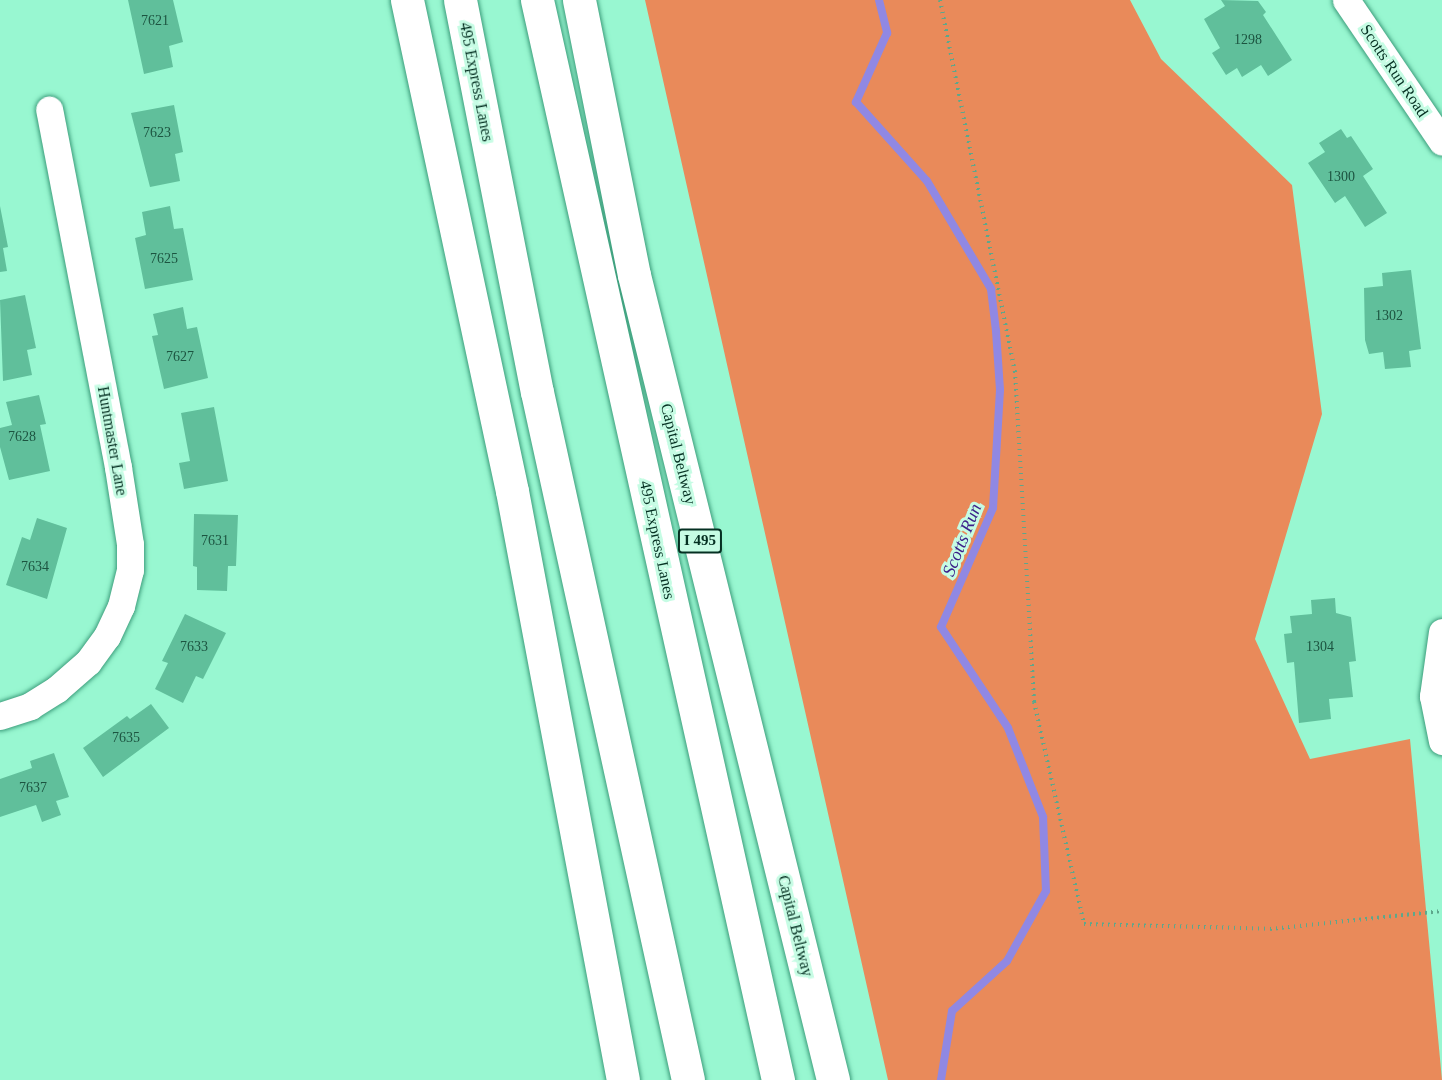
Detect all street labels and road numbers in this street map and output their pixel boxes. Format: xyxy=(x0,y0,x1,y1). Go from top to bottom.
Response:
street label: 495 Express Lanes xyxy=(455,21,497,143)
street label: Scotts Run Road xyxy=(1356,21,1432,121)
street label: Huntmaster Lane xyxy=(93,385,131,497)
street label: Capital Beltway xyxy=(656,401,700,507)
street label: 495 Express Lanes xyxy=(635,479,679,601)
road number: I 495 xyxy=(678,529,722,553)
street label: Capital Beltway xyxy=(773,873,817,979)

